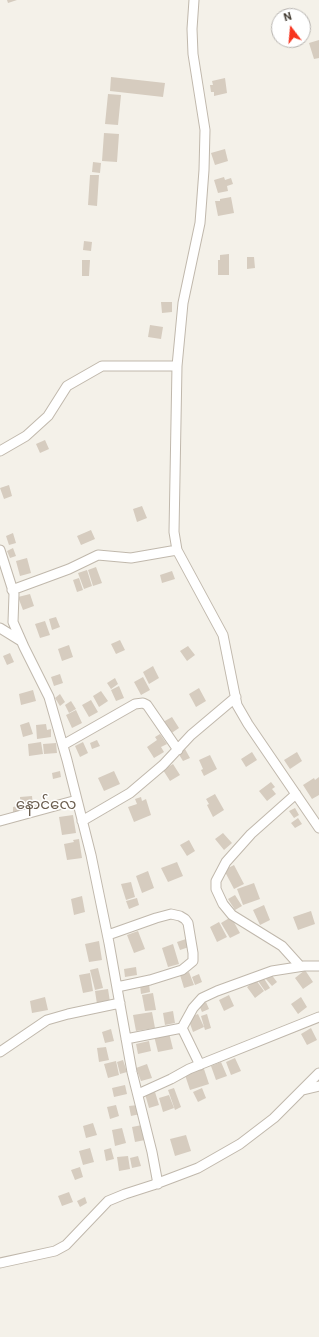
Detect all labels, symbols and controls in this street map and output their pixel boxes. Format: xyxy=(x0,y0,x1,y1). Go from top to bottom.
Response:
north arrow xyxy=(271,8,311,48)
text: N xyxy=(282,10,293,24)
district label: နောင်လေ xyxy=(16,796,76,814)

